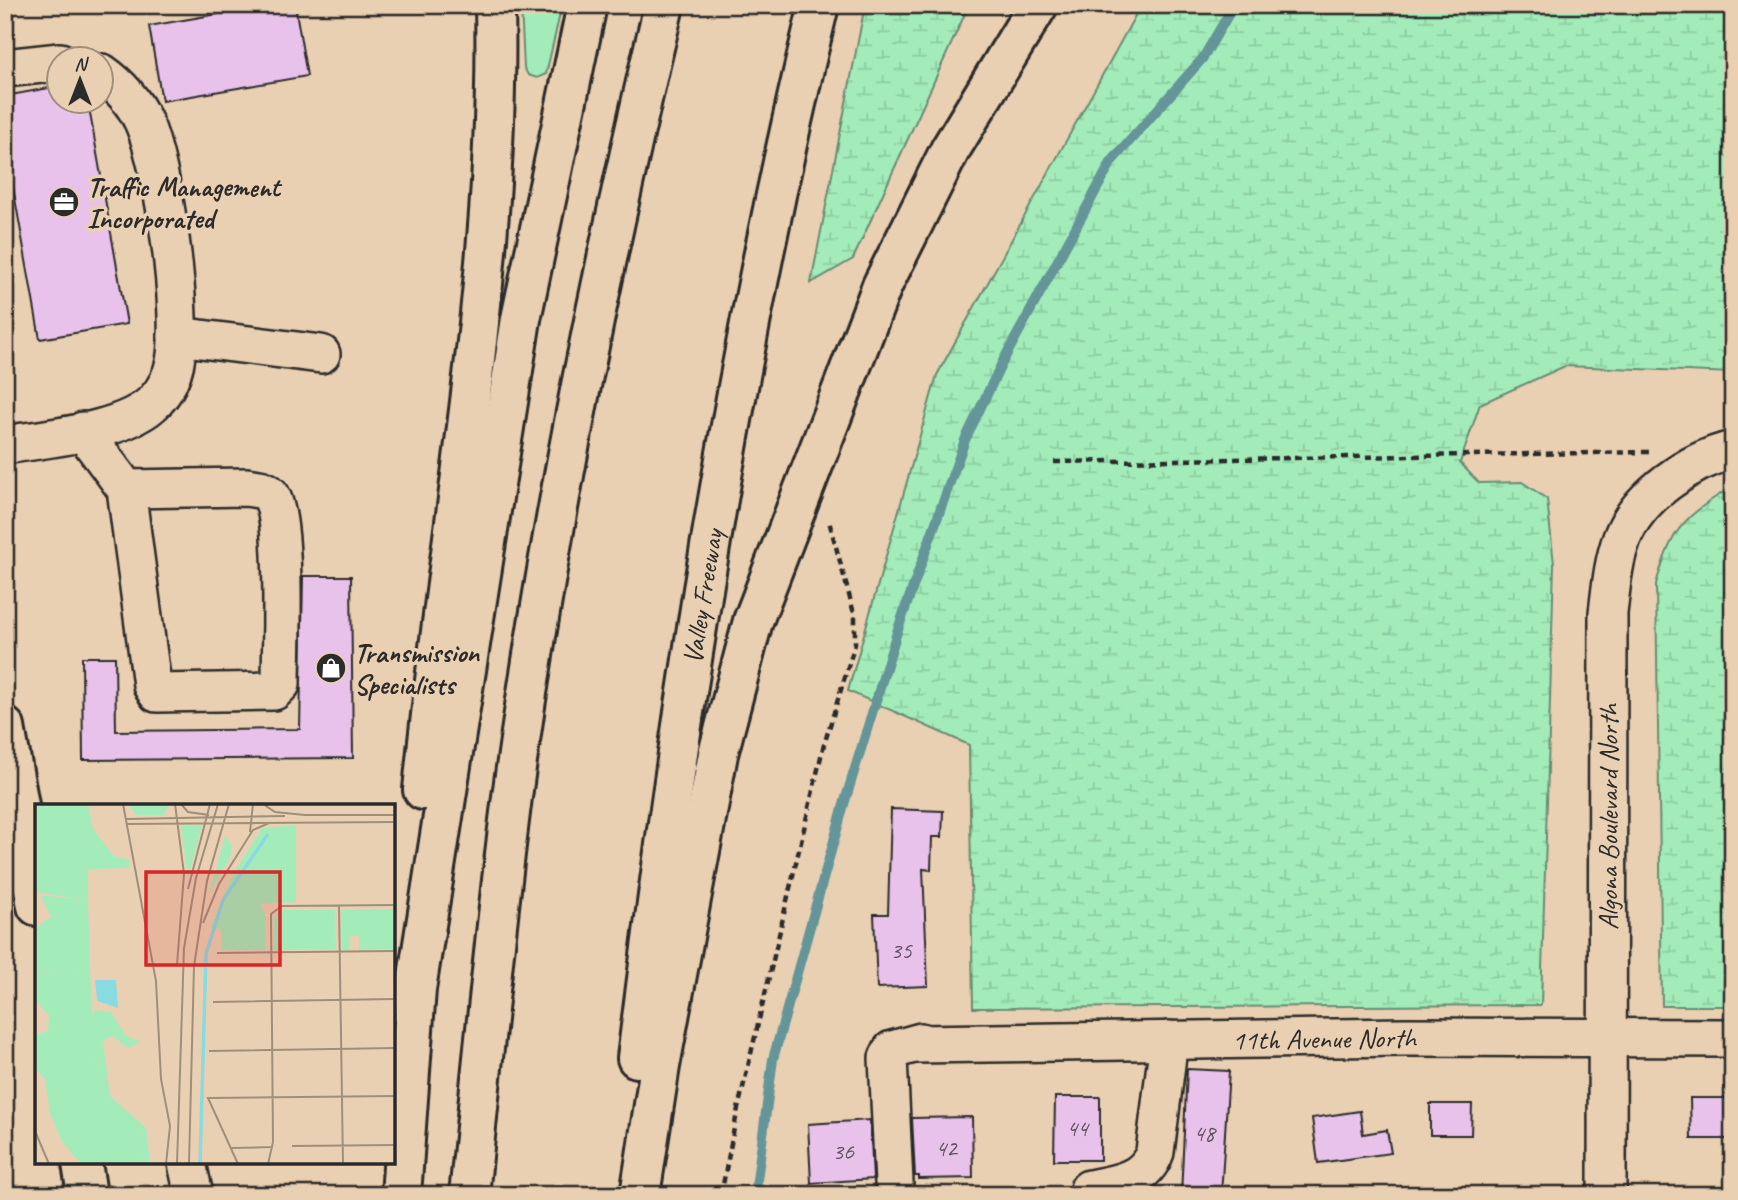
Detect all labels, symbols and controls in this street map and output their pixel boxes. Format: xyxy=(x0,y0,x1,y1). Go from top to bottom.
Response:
north arrow xyxy=(46,46,116,116)
text: N xyxy=(74,52,89,76)
place label: Traffic Management Incorporated xyxy=(87,169,283,236)
office icon: Traffic Management Incorporated xyxy=(47,185,81,219)
street label: Valley Freeway xyxy=(674,524,731,666)
place label: Transmission Specialists xyxy=(354,635,480,702)
shop icon: Transmission Specialists xyxy=(314,651,348,685)
street label: Algona Boulevard North xyxy=(1590,702,1625,930)
inset map xyxy=(35,804,396,1165)
house number: 35 xyxy=(890,935,913,965)
street label: 11th Avenue North xyxy=(1232,1019,1418,1057)
house number: 44 xyxy=(1066,1113,1090,1143)
house number: 48 xyxy=(1193,1118,1217,1148)
house number: 42 xyxy=(935,1133,959,1163)
house number: 36 xyxy=(832,1136,855,1166)

